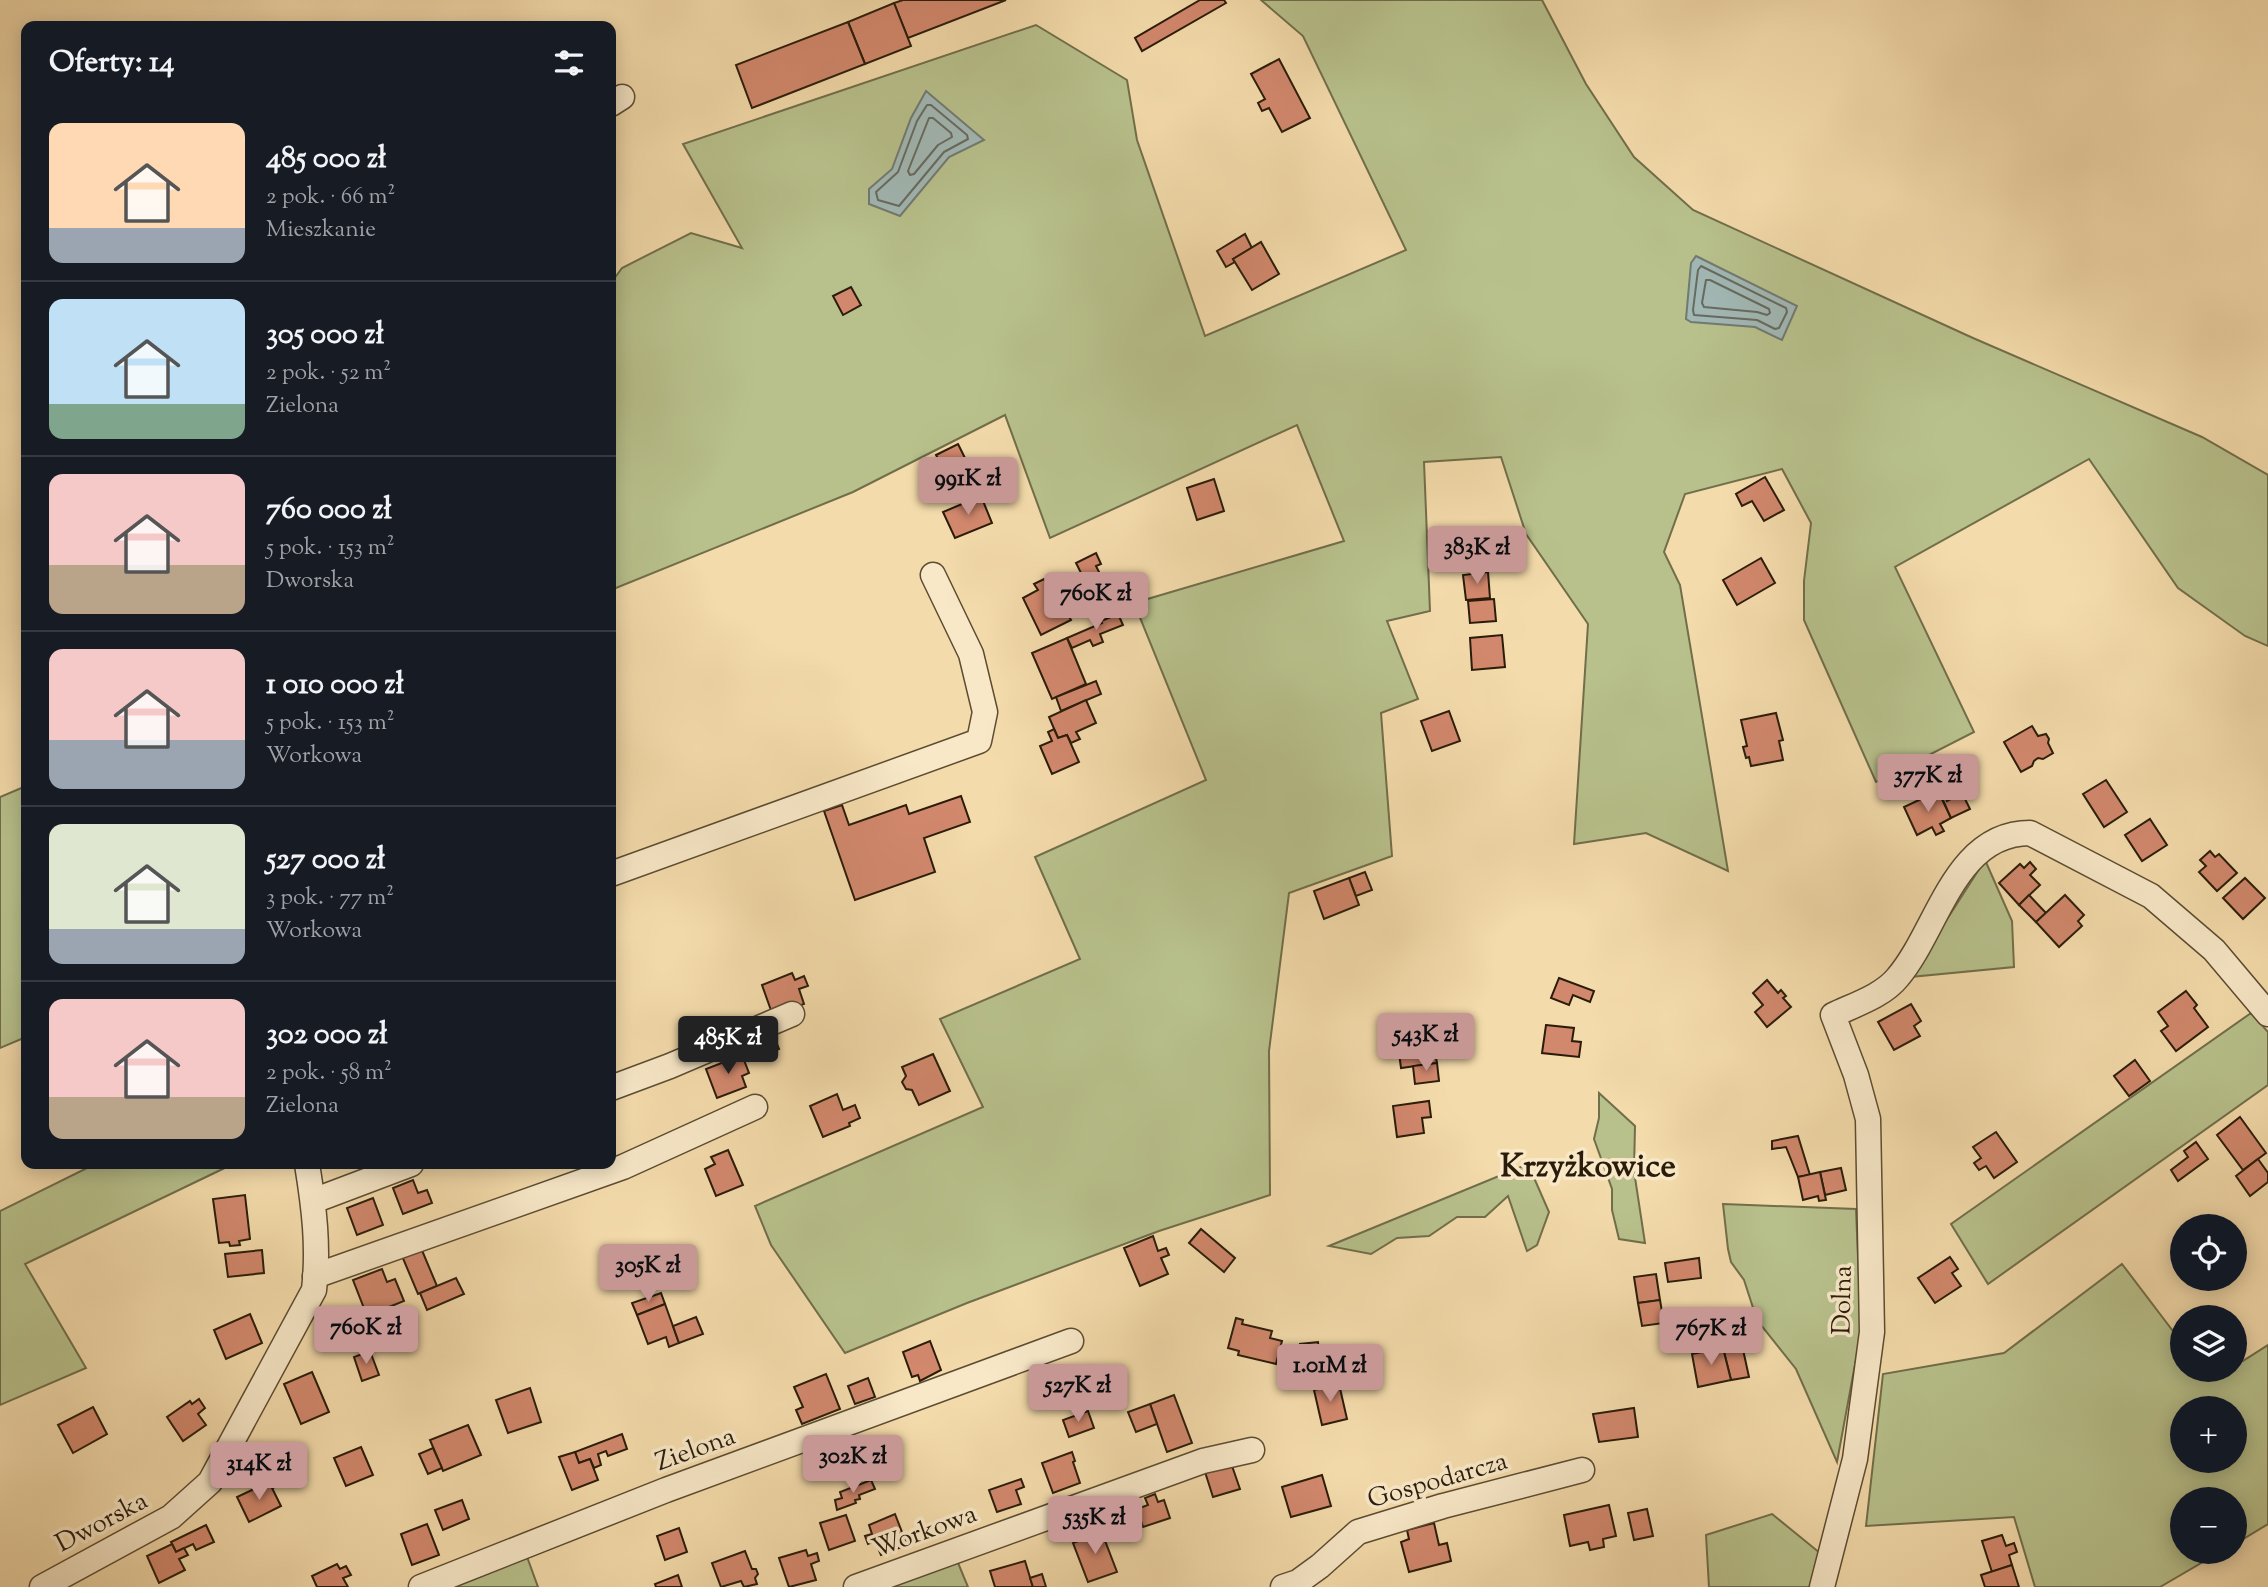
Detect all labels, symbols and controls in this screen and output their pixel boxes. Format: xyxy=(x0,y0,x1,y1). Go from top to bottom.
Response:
text: Oferty: 14 xyxy=(49,42,174,85)
icon: filters xyxy=(550,44,588,82)
text: 485 000 zł xyxy=(266,138,386,181)
icon: home xyxy=(105,151,189,235)
text: 2 pok. · 66 m² xyxy=(266,181,395,214)
text: Mieszkanie xyxy=(266,214,376,247)
text: 305 000 zł xyxy=(266,314,384,357)
icon: home xyxy=(105,327,189,411)
text: 2 pok. · 52 m² xyxy=(266,357,391,390)
text: Zielona xyxy=(266,390,339,423)
pin: 991K zł xyxy=(903,458,1033,517)
text: 991K zł xyxy=(935,463,1001,496)
text: 760 000 zł xyxy=(266,489,392,532)
icon: home xyxy=(105,502,189,586)
pin: 383K zł xyxy=(1412,526,1542,586)
text: 5 pok. · 153 m² xyxy=(266,532,395,565)
text: 383K zł xyxy=(1444,532,1510,565)
text: Dworska xyxy=(266,565,354,598)
pin: 760K zł xyxy=(1031,572,1161,632)
text: 760K zł xyxy=(1060,578,1132,611)
text: 1 010 000 zł xyxy=(266,664,404,707)
icon: home xyxy=(105,677,189,761)
text: 5 pok. · 153 m² xyxy=(266,707,395,740)
text: Workowa xyxy=(266,740,362,773)
pin: 377K zł xyxy=(1863,754,1993,814)
text: 377K zł xyxy=(1893,760,1963,793)
text: 527 000 zł xyxy=(266,839,385,882)
icon: home xyxy=(105,852,189,936)
text: 3 pok. · 77 m² xyxy=(266,882,394,915)
text: Workowa xyxy=(266,915,362,948)
text: 302 000 zł xyxy=(266,1014,388,1057)
pin: 543K zł xyxy=(1361,1014,1491,1073)
pin: 485K zł xyxy=(663,1016,793,1076)
text: 543K zł xyxy=(1393,1019,1459,1052)
text: 485K zł xyxy=(694,1022,762,1055)
icon: home xyxy=(105,1027,189,1111)
text: 2 pok. · 58 m² xyxy=(266,1057,392,1090)
text: Zielona xyxy=(266,1090,339,1123)
district label: Krzyżkowice xyxy=(1500,1144,1676,1192)
map controls xyxy=(2170,1214,2247,1564)
button: locate xyxy=(2170,1214,2247,1291)
pin: 305K zł xyxy=(583,1244,713,1304)
text: 305K zł xyxy=(615,1250,681,1283)
street label: Dolna xyxy=(1824,1265,1863,1335)
button: layers xyxy=(2170,1305,2247,1382)
pin: 760K zł xyxy=(301,1306,431,1366)
pin: 767K zł xyxy=(1646,1308,1776,1367)
text: 760K zł xyxy=(330,1312,402,1345)
text: 767K zł xyxy=(1675,1313,1747,1346)
pin: 1.01M zł xyxy=(1258,1344,1402,1404)
text: 1.01M zł xyxy=(1293,1350,1367,1383)
pin: 527K zł xyxy=(1013,1364,1143,1424)
text: 527K zł xyxy=(1045,1370,1111,1403)
button: + xyxy=(2170,1396,2247,1473)
street label: Zielona xyxy=(651,1419,741,1482)
pin: 302K zł xyxy=(788,1436,918,1495)
text: 302K zł xyxy=(819,1441,887,1474)
pin: 314K zł xyxy=(194,1442,324,1502)
street label: Gospodarcza xyxy=(1363,1444,1512,1519)
text: 314K zł xyxy=(226,1448,292,1481)
street label: Dworska xyxy=(49,1483,155,1563)
button: − xyxy=(2170,1487,2247,1564)
street label: Workowa xyxy=(867,1496,982,1568)
pin: 535K zł xyxy=(1030,1496,1160,1556)
text: 535K zł xyxy=(1064,1502,1126,1535)

